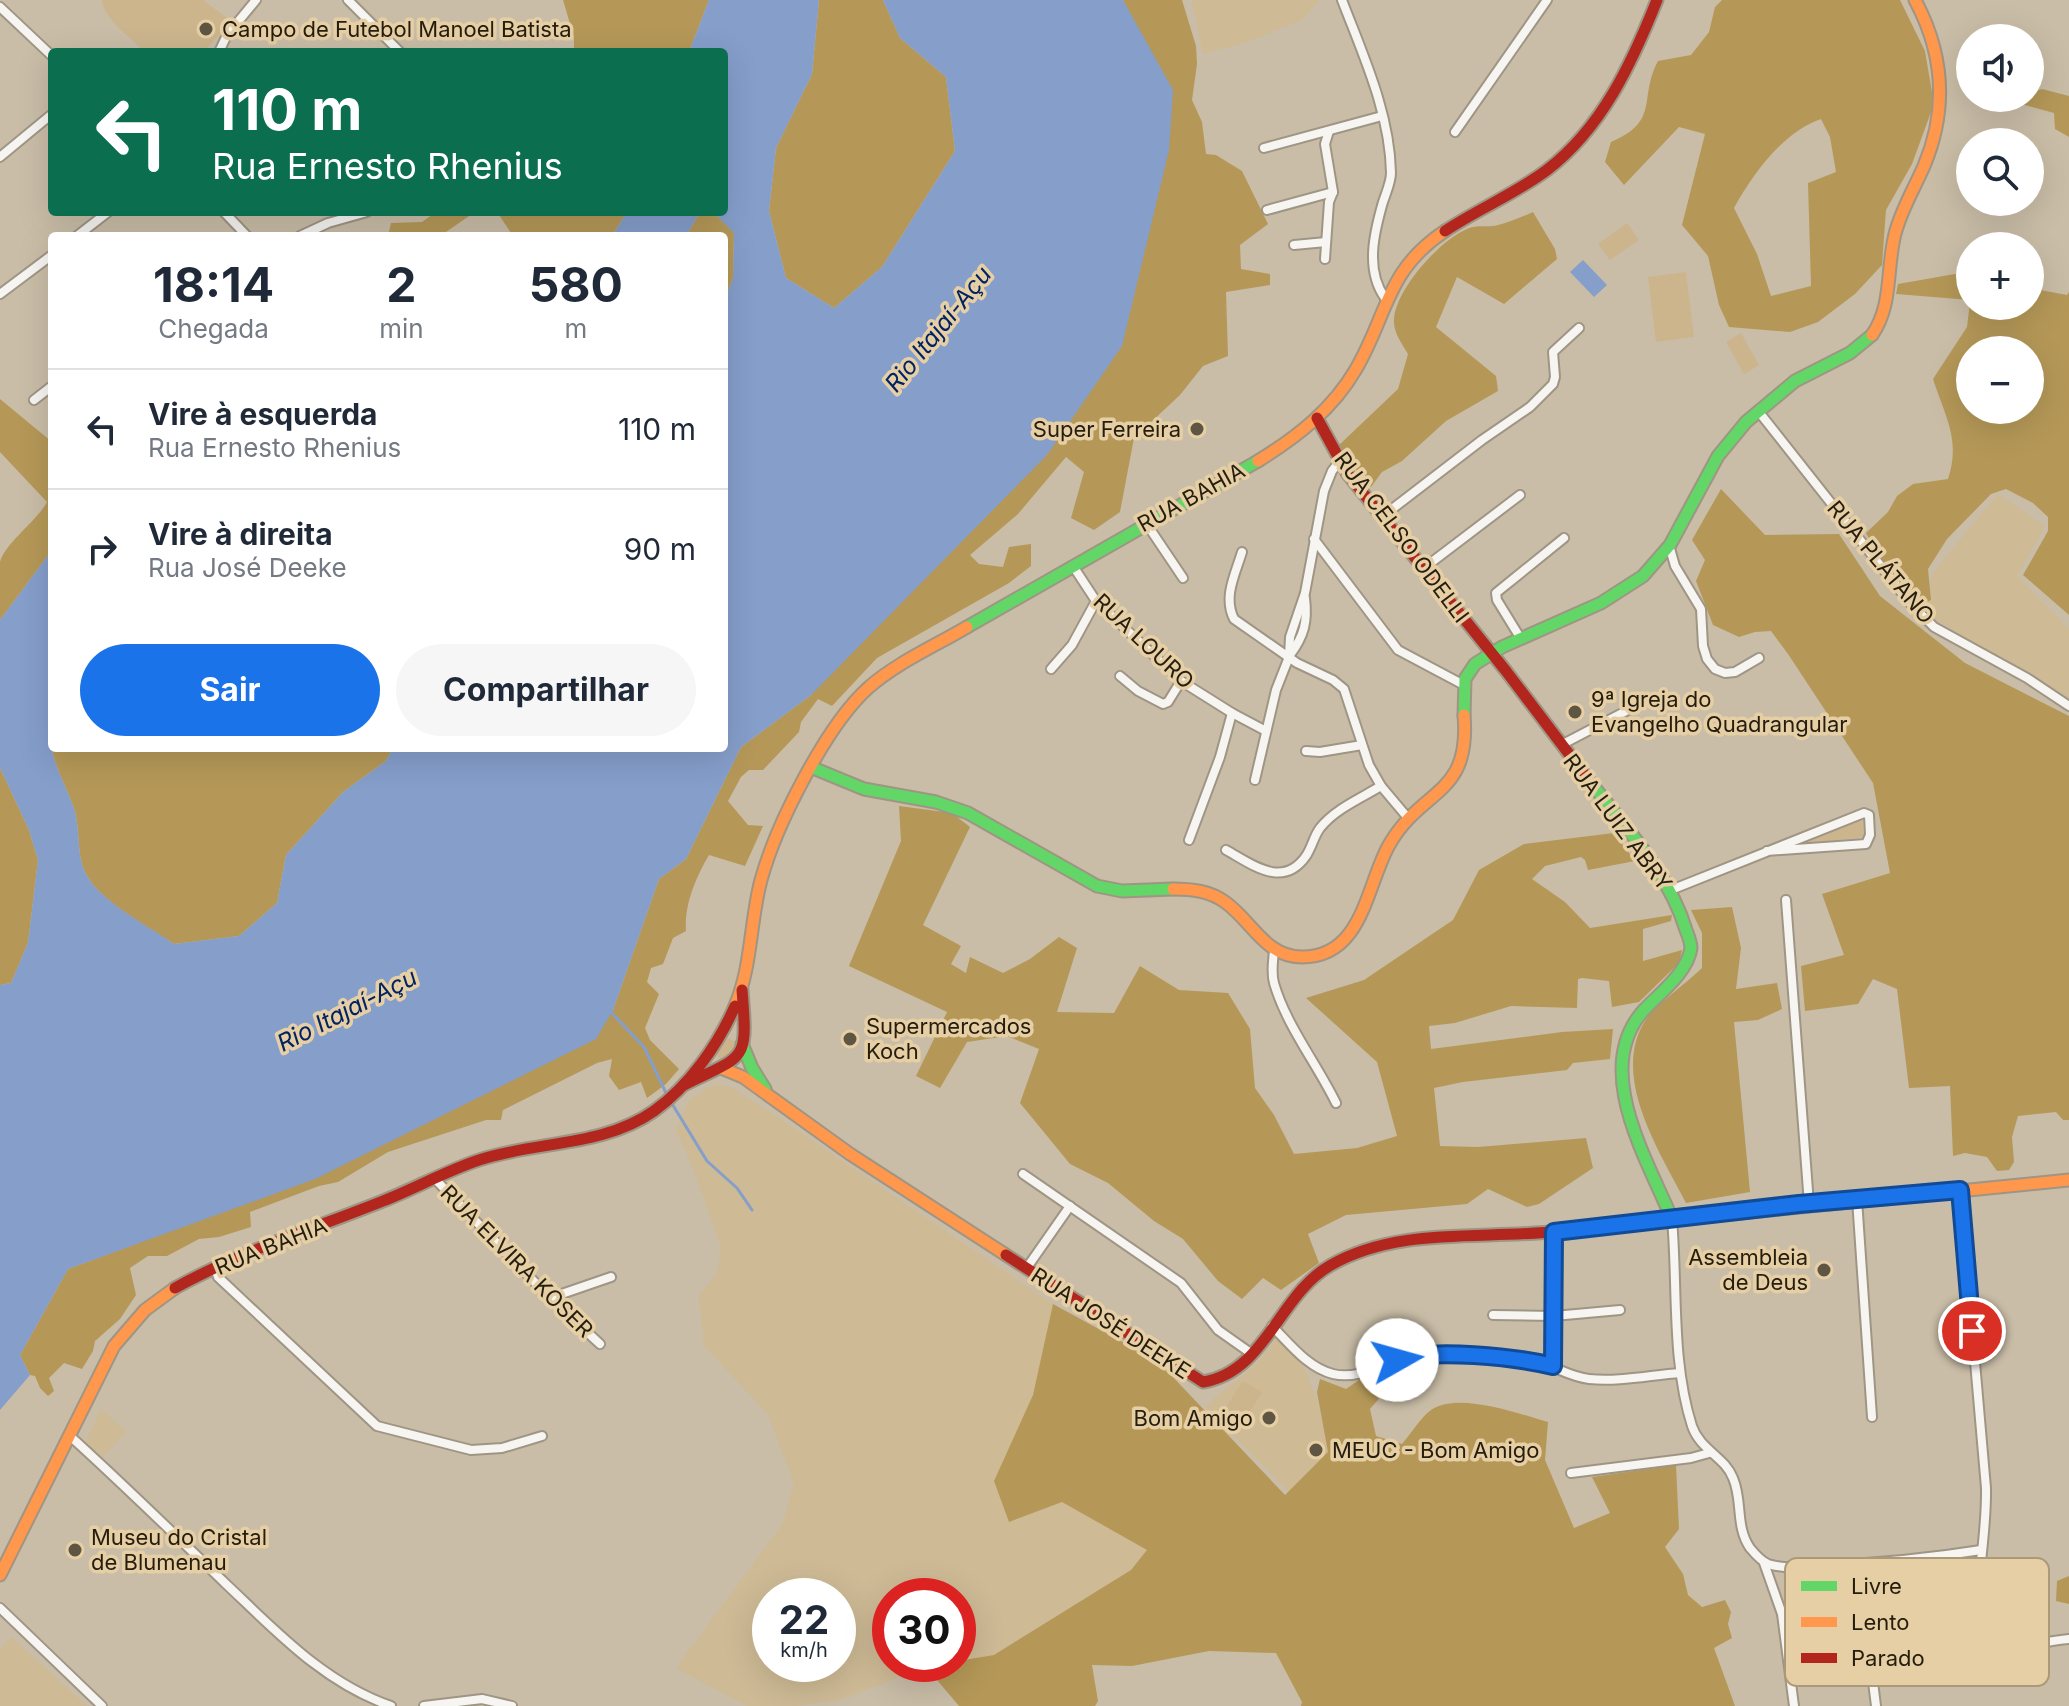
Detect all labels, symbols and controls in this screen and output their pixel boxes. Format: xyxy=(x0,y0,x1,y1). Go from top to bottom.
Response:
place label: Campo de Futebol Manoel Batista xyxy=(222,16,572,42)
marker: Campo de Futebol Manoel Batista xyxy=(197,20,215,38)
map controls xyxy=(1956,24,2044,424)
button: sound xyxy=(1956,24,2044,112)
text: 110 m xyxy=(212,76,362,144)
icon: left xyxy=(80,80,184,184)
button: search xyxy=(1956,128,2044,216)
text: Rua Ernesto Rhenius xyxy=(212,144,563,188)
button: + xyxy=(1956,232,2044,320)
text: 18:14 xyxy=(153,255,274,314)
text: 2 xyxy=(386,255,417,314)
text: 580 xyxy=(529,255,623,314)
water label: Rio Itajaí-Açu xyxy=(879,261,997,397)
text: Chegada xyxy=(158,313,269,344)
text: min xyxy=(379,313,424,344)
text: m xyxy=(564,313,587,344)
button: − xyxy=(1956,336,2044,424)
text: Vire à esquerda xyxy=(148,396,377,432)
icon: left xyxy=(80,407,124,451)
text: 110 m xyxy=(618,411,696,447)
place label: Super Ferreira xyxy=(1033,416,1181,442)
marker: Super Ferreira xyxy=(1188,420,1206,438)
text: Rua Ernesto Rhenius xyxy=(148,432,401,463)
street label: RUA CELSO ODELLI xyxy=(1329,446,1475,628)
street label: RUA BAHIA xyxy=(1133,457,1249,537)
street label: RUA PLÁTANO xyxy=(1822,495,1940,629)
text: Vire à direita xyxy=(148,516,333,552)
icon: right xyxy=(80,527,124,571)
text: 90 m xyxy=(624,531,696,567)
text: Rua José Deeke xyxy=(148,552,347,583)
street label: RUA LOURO xyxy=(1089,588,1199,694)
button: Sair xyxy=(80,644,380,736)
button: Compartilhar xyxy=(396,644,696,736)
place label: 9ª Igreja do Evangelho Quadrangular xyxy=(1591,686,1848,737)
marker: 9ª Igreja do Evangelho Quadrangular xyxy=(1566,703,1584,721)
street label: RUA LUIZ ABRY xyxy=(1558,749,1678,895)
water label: Rio Itajaí-Açu xyxy=(272,962,422,1058)
place label: Supermercados Koch xyxy=(866,1013,1031,1064)
marker: Supermercados Koch xyxy=(841,1030,859,1048)
street label: RUA ELVIRA KOSER xyxy=(435,1179,599,1343)
street label: RUA BAHIA xyxy=(211,1212,331,1280)
place label: Assembleia de Deus xyxy=(1688,1244,1808,1295)
marker: Assembleia de Deus xyxy=(1815,1261,1833,1279)
street label: RUA JOSÉ DEEKE xyxy=(1026,1262,1196,1384)
pin xyxy=(1938,1297,2006,1365)
icon: arrive xyxy=(1950,1309,1994,1353)
position arrow xyxy=(1355,1318,1439,1402)
place label: Bom Amigo xyxy=(1133,1405,1253,1431)
marker: Bom Amigo xyxy=(1260,1409,1278,1427)
place label: MEUC - Bom Amigo xyxy=(1332,1437,1540,1463)
marker: MEUC - Bom Amigo xyxy=(1307,1441,1325,1459)
place label: Museu do Cristal de Blumenau xyxy=(91,1524,267,1575)
marker: Museu do Cristal de Blumenau xyxy=(66,1541,84,1559)
legend xyxy=(1785,1558,2049,1686)
text: Livre xyxy=(1851,1573,1902,1599)
speed limit sign: 30 xyxy=(872,1578,976,1682)
text: 22 xyxy=(779,1595,829,1644)
text: Lento xyxy=(1851,1609,1909,1635)
text: km/h xyxy=(780,1638,828,1662)
text: Parado xyxy=(1851,1645,1925,1671)

